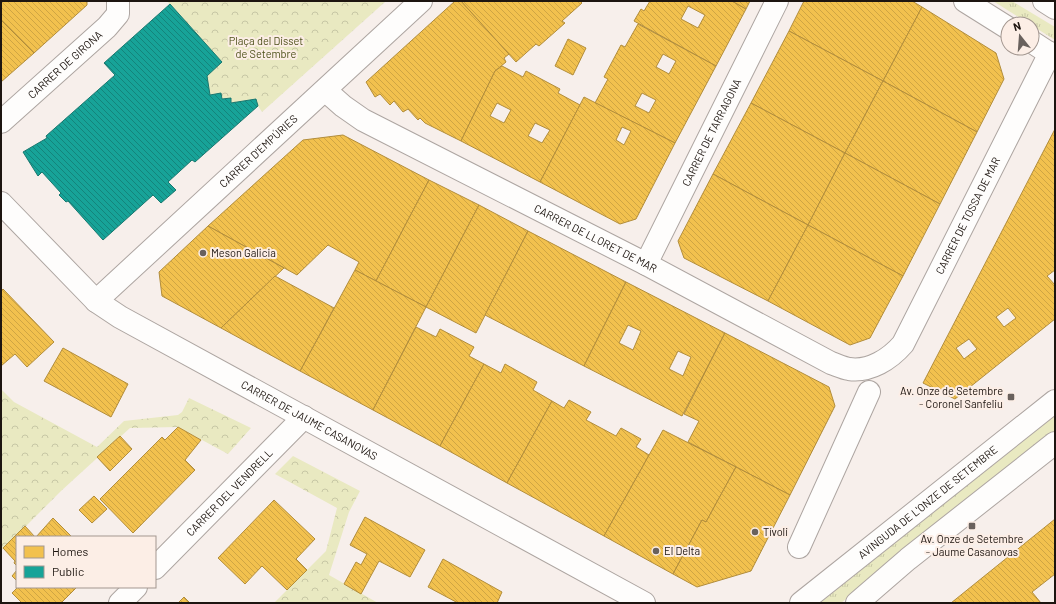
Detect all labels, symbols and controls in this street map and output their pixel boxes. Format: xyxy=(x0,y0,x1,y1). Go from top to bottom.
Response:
north arrow xyxy=(1000,16,1040,56)
text: N xyxy=(1012,19,1022,33)
street label: CARRER DE GIRONA xyxy=(25,27,105,101)
park label: Plaça del Disset de Setembre xyxy=(229,34,303,60)
street label: CARRER DE TARRAGONA xyxy=(679,76,743,188)
street label: CARRER D'EMPÚRIES xyxy=(216,112,300,190)
street label: CARRER DE TOSSA DE MAR xyxy=(932,155,1002,276)
street label: CARRER DE LLORET DE MAR xyxy=(532,201,660,275)
place label: Meson Galicia xyxy=(211,246,276,259)
marker: Meson Galicia xyxy=(198,248,208,258)
street label: CARRER DE JAUME CASANOVAS xyxy=(239,377,380,462)
place label: Av. Onze de Setembre - Coronel Sanfeliu xyxy=(900,384,1003,410)
marker: Av. Onze de Setembre - Coronel Sanfeliu xyxy=(1006,392,1016,402)
street label: AVINGUDA DE L'ONZE DE SETEMBRE xyxy=(855,442,1000,561)
street label: CARRER DEL VENDRELL xyxy=(183,446,275,539)
marker: Av. Onze de Setembre - Jaume Casanovas xyxy=(967,521,977,531)
place label: Tívoli xyxy=(763,525,788,538)
marker: Tívoli xyxy=(750,527,760,537)
place label: Av. Onze de Setembre - Jaume Casanovas xyxy=(921,532,1024,558)
legend xyxy=(16,536,156,588)
text: Homes xyxy=(52,544,89,558)
place label: El Delta xyxy=(664,544,700,557)
marker: El Delta xyxy=(651,546,661,556)
text: Public xyxy=(52,564,84,578)

